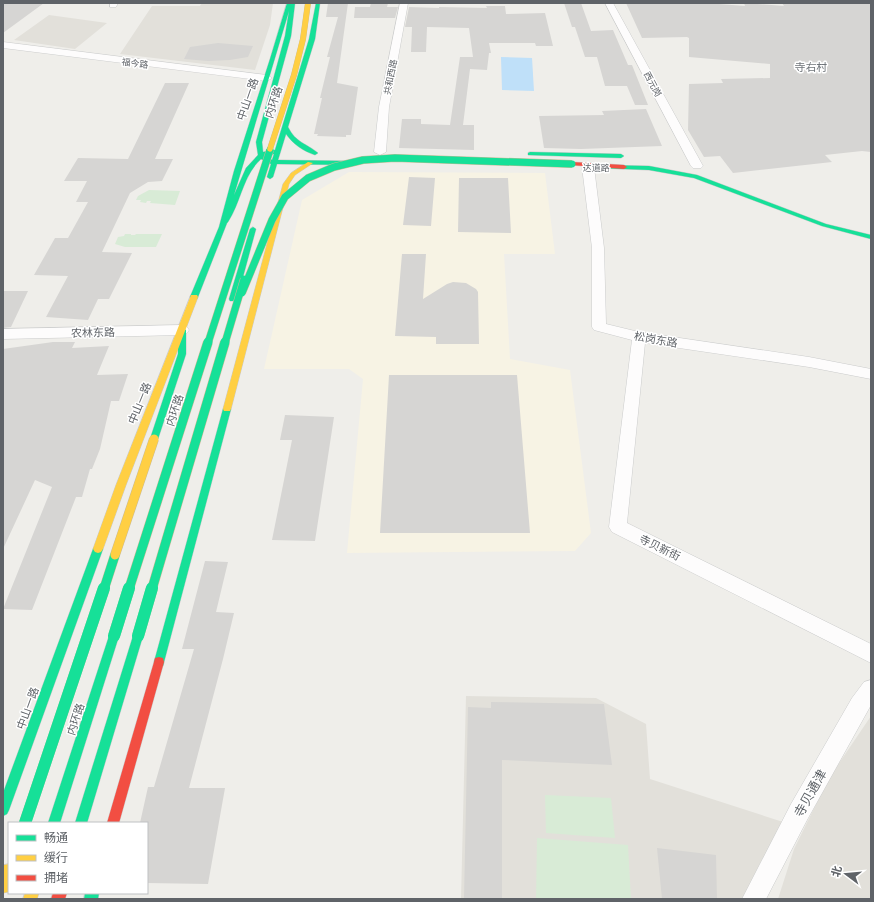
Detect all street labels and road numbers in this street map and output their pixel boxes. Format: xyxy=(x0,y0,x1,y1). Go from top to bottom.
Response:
street label: 福今路 xyxy=(121,56,149,70)
street label: 共和西路 xyxy=(381,58,399,96)
street label: 西元岗 xyxy=(642,69,664,99)
street label: 中山一路 xyxy=(234,76,260,122)
street label: 内环路 xyxy=(262,84,284,120)
street label: 达道路 xyxy=(582,162,610,173)
street label: 农林东路 xyxy=(71,325,115,339)
street label: 松岗东路 xyxy=(633,329,679,349)
street label: 中山一路 xyxy=(125,380,153,426)
street label: 内环路 xyxy=(163,392,185,428)
street label: 寺贝新街 xyxy=(637,532,683,562)
street label: 中山一路 xyxy=(13,685,41,731)
street label: 内环路 xyxy=(64,701,86,737)
street label: 寺贝通津 xyxy=(790,766,830,820)

